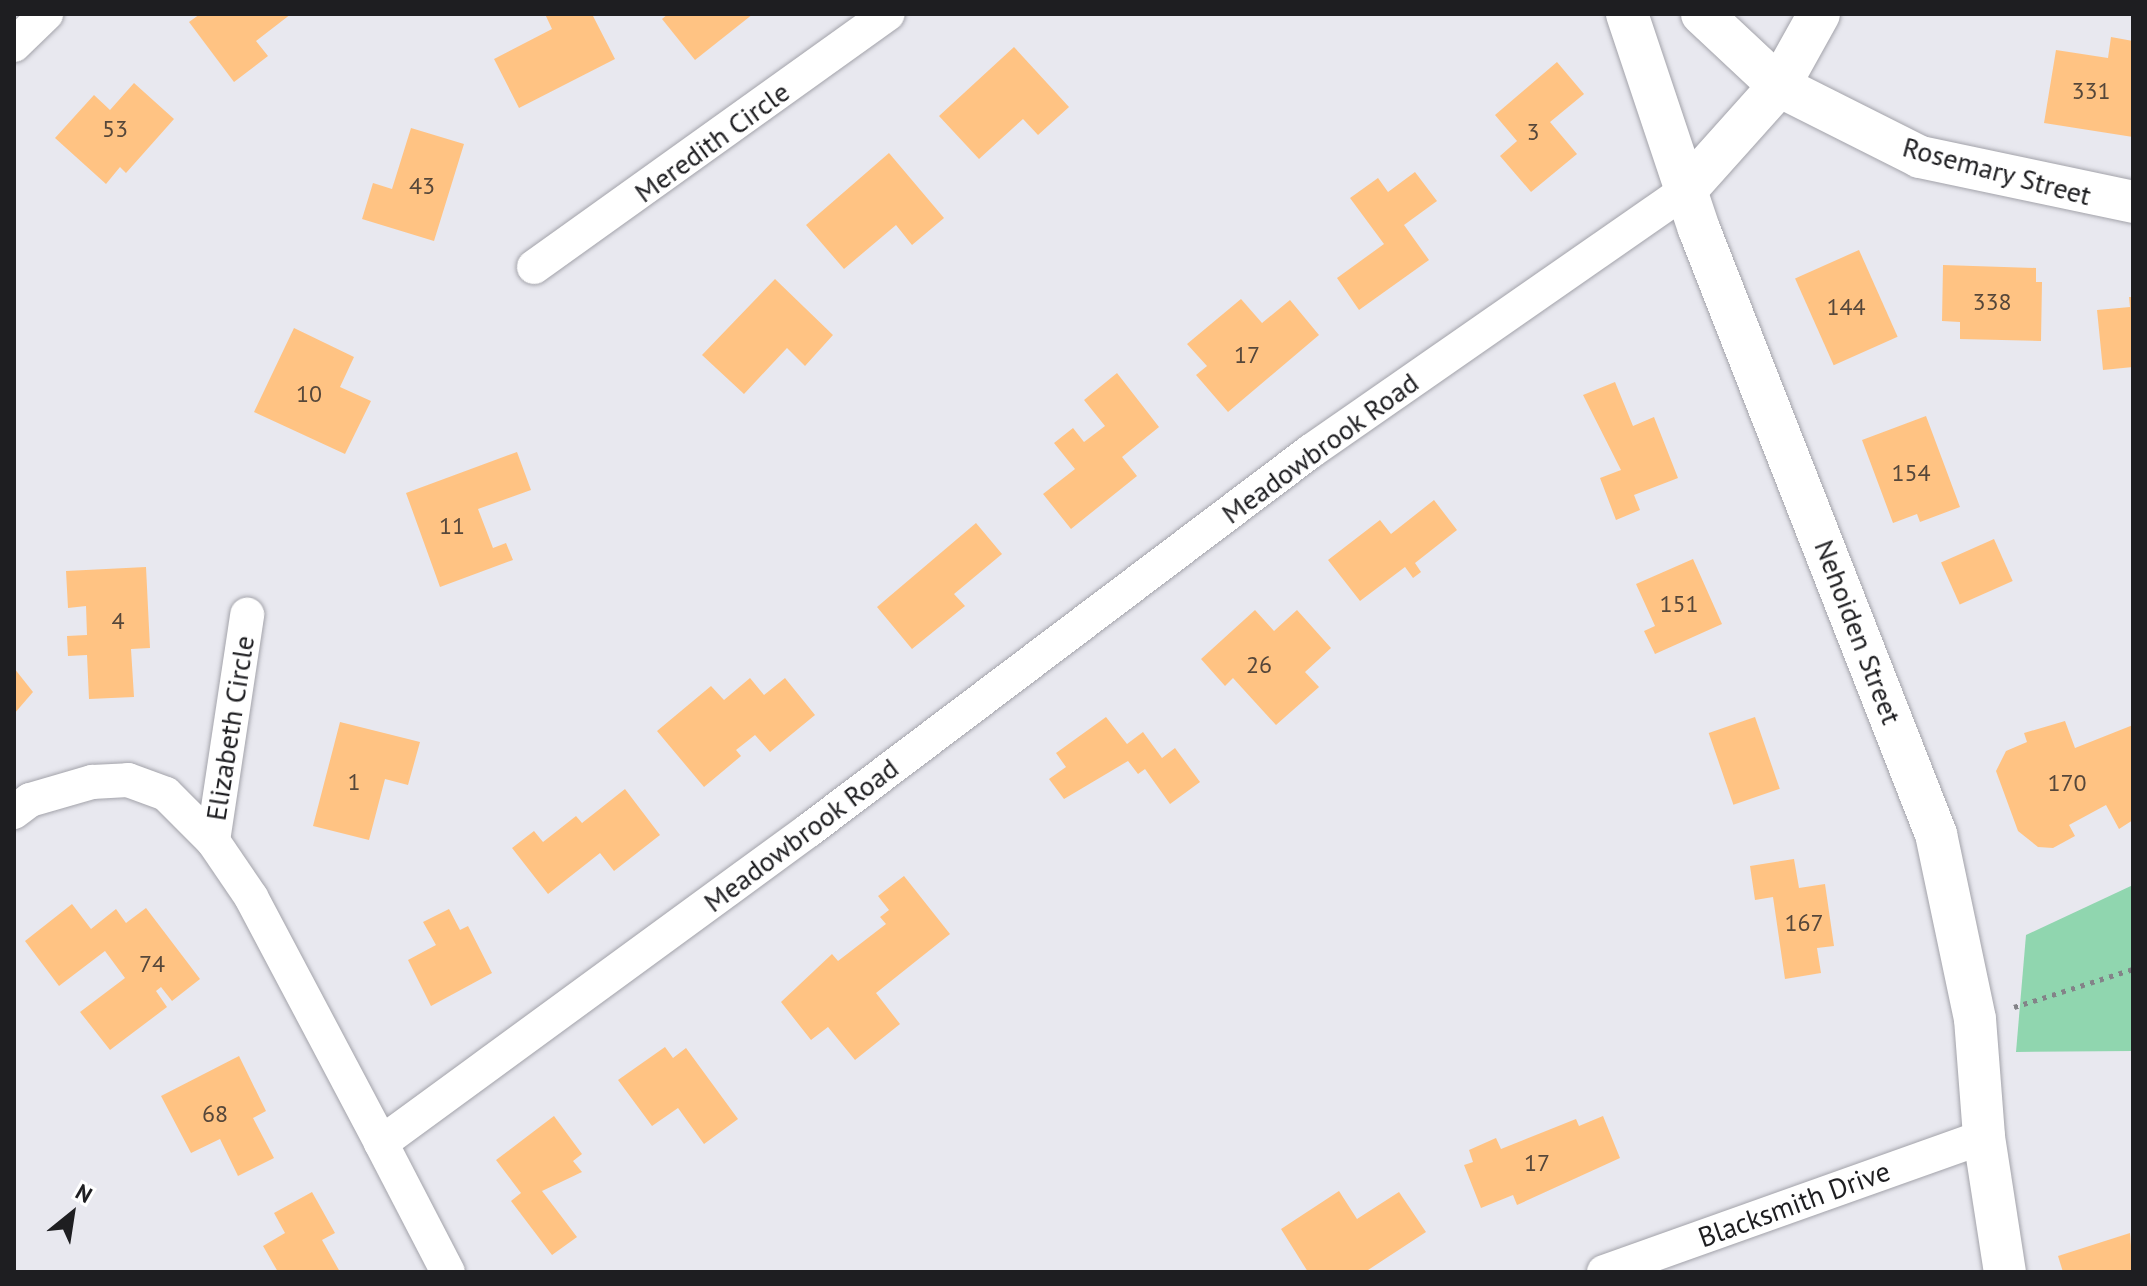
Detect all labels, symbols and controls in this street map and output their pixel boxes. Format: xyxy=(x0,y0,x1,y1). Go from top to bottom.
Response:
street label: Meredith Circle xyxy=(628,75,796,209)
house number: 331 xyxy=(2071,77,2111,105)
house number: 53 xyxy=(102,115,128,143)
house number: 3 xyxy=(1526,118,1540,146)
street label: Rosemary Street xyxy=(1899,130,2095,212)
house number: 43 xyxy=(409,172,435,200)
house number: 338 xyxy=(1972,288,2012,316)
house number: 144 xyxy=(1826,293,1866,321)
house number: 17 xyxy=(1234,341,1260,369)
street label: Meadowbrook Road xyxy=(1215,365,1425,531)
house number: 10 xyxy=(296,380,322,408)
house number: 154 xyxy=(1891,459,1931,487)
house number: 11 xyxy=(439,512,465,540)
street label: Nehoiden Street xyxy=(1807,535,1909,729)
house number: 151 xyxy=(1659,590,1699,618)
house number: 4 xyxy=(111,607,125,635)
street label: Elizabeth Circle xyxy=(199,633,261,823)
house number: 26 xyxy=(1246,651,1272,679)
street label: Meadowbrook Road xyxy=(697,751,905,919)
house number: 1 xyxy=(347,768,361,796)
house number: 170 xyxy=(2047,769,2087,797)
house number: 167 xyxy=(1784,909,1824,937)
house number: 74 xyxy=(139,950,165,978)
house number: 68 xyxy=(202,1100,228,1128)
house number: 17 xyxy=(1524,1149,1550,1177)
street label: Blacksmith Drive xyxy=(1694,1154,1894,1254)
north arrow xyxy=(32,1174,112,1254)
text: N xyxy=(71,1177,97,1209)

